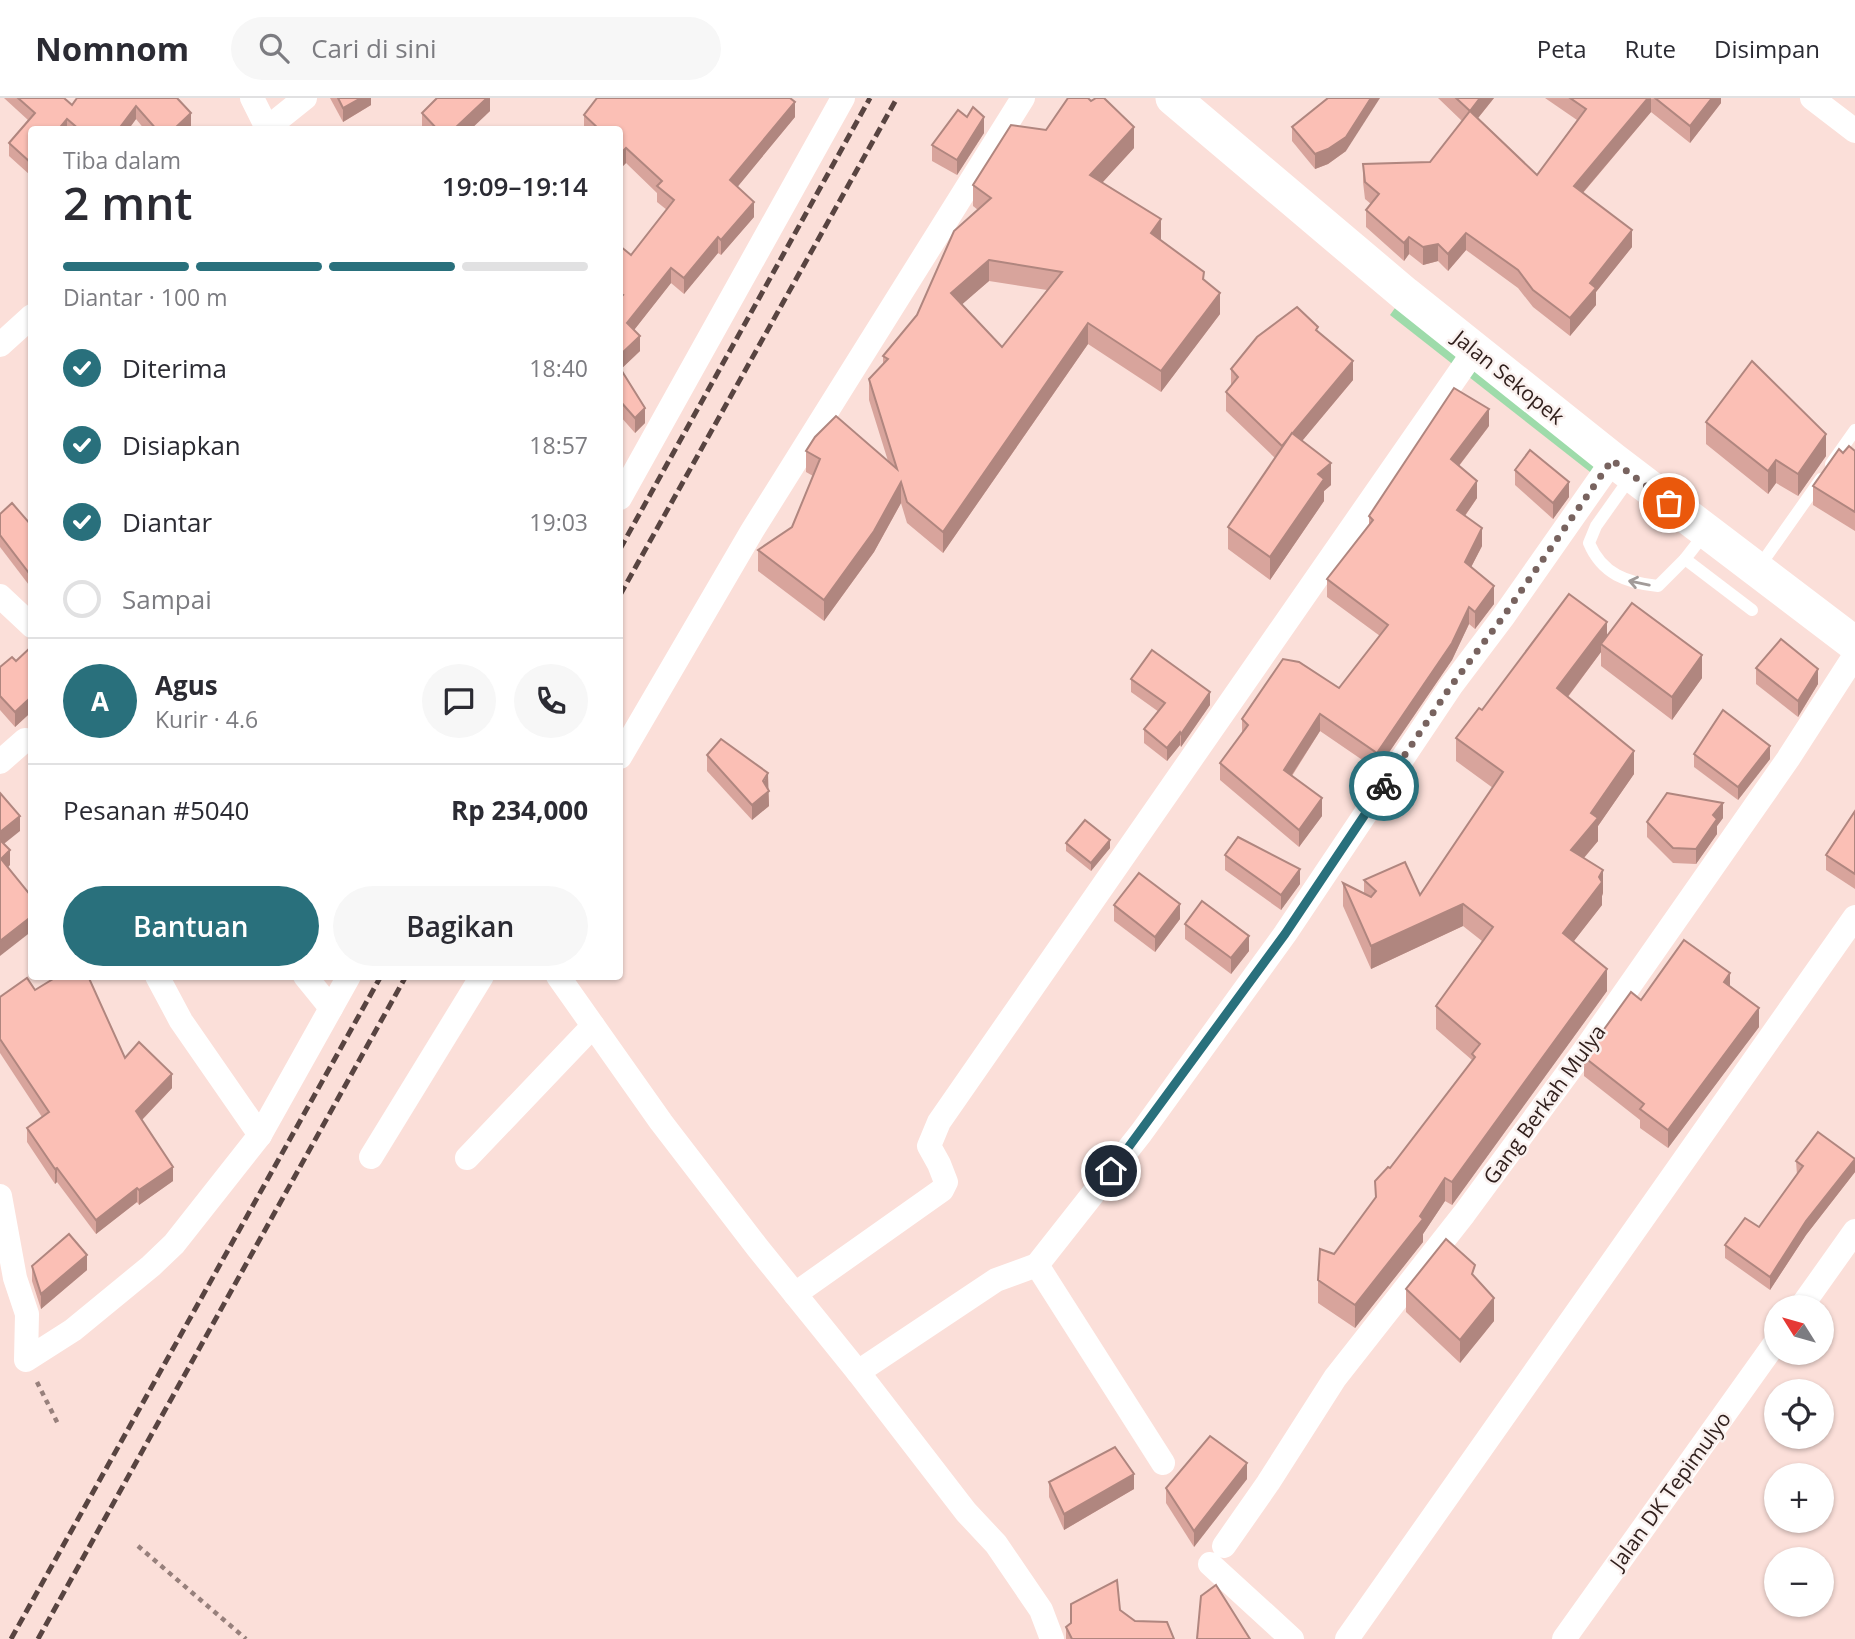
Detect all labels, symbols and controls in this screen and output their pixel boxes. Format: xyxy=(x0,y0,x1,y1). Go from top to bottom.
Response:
search box xyxy=(231,17,721,80)
text: Nomnom xyxy=(35,26,189,71)
icon: search xyxy=(255,29,293,67)
text: Cari di sini xyxy=(311,30,437,66)
text: Peta xyxy=(1537,32,1587,65)
text: Rute xyxy=(1625,32,1676,65)
text: Disimpan xyxy=(1714,32,1820,65)
text: Tiba dalam xyxy=(63,144,181,176)
text: 19:09–19:14 xyxy=(442,168,588,204)
text: 2 mnt xyxy=(63,171,193,233)
text: Diantar · 100 m xyxy=(63,281,227,313)
street label: Jalan Sekopek xyxy=(1446,322,1570,430)
icon: check xyxy=(63,349,101,387)
text: Diterima xyxy=(122,350,227,386)
text: 18:40 xyxy=(529,352,588,384)
icon: check xyxy=(63,426,101,464)
text: Disiapkan xyxy=(122,427,241,463)
text: 18:57 xyxy=(529,429,588,461)
pin xyxy=(1639,473,1699,533)
icon: bag xyxy=(1650,484,1688,522)
icon: check xyxy=(63,503,101,541)
text: Diantar xyxy=(122,504,212,540)
text: 19:03 xyxy=(529,506,588,538)
one-way arrow xyxy=(1628,575,1650,588)
text: Sampai xyxy=(122,581,212,617)
button: chat xyxy=(422,664,496,738)
button: phone xyxy=(514,664,588,738)
text: Agus xyxy=(155,667,218,703)
text: A xyxy=(91,683,109,719)
text: Kurir · 4.6 xyxy=(155,703,258,735)
courier xyxy=(1349,751,1419,821)
icon: bike xyxy=(1365,767,1403,805)
text: Pesanan #5040 xyxy=(63,792,249,828)
text: Rp 234,000 xyxy=(451,792,588,828)
button: Bantuan xyxy=(63,886,319,966)
button: Bagikan xyxy=(333,886,588,966)
street label: Gang Berkah Mulya xyxy=(1477,1019,1611,1189)
pin xyxy=(1081,1141,1141,1201)
icon: home xyxy=(1092,1152,1130,1190)
north arrow xyxy=(1764,1295,1834,1365)
map controls xyxy=(1764,1295,1834,1617)
button: locate xyxy=(1764,1379,1834,1449)
street label: Jalan DK Tepimulyo xyxy=(1602,1406,1737,1576)
button: + xyxy=(1764,1463,1834,1533)
button: − xyxy=(1764,1547,1834,1617)

